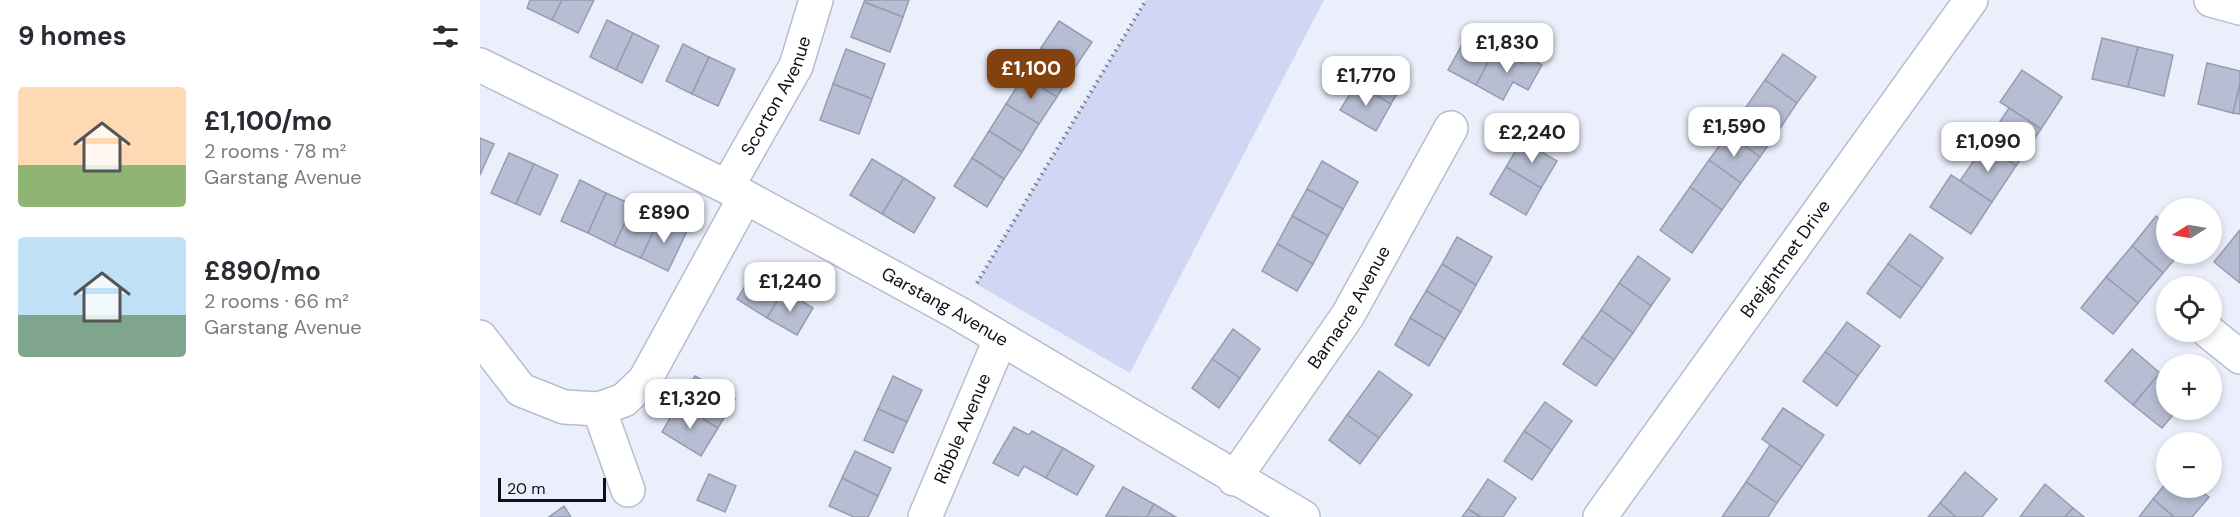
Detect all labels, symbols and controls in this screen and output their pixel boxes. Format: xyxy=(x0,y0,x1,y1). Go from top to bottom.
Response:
text: 9 homes xyxy=(18,19,127,53)
icon: filters xyxy=(429,20,462,53)
pin: £1,830 xyxy=(1458,23,1556,74)
text: £1,830 xyxy=(1475,29,1539,55)
street label: Scorton Avenue xyxy=(735,33,816,160)
pin: £1,100 xyxy=(982,49,1080,100)
text: £1,100 xyxy=(1001,55,1061,81)
pin: £1,770 xyxy=(1317,56,1415,107)
text: £1,770 xyxy=(1336,62,1396,88)
text: £1,100/mo xyxy=(204,104,332,138)
pin: £1,590 xyxy=(1685,107,1783,158)
icon: home xyxy=(66,111,138,183)
pin: £2,240 xyxy=(1483,113,1581,164)
text: £1,590 xyxy=(1702,113,1766,139)
text: £2,240 xyxy=(1498,119,1566,145)
pin: £1,090 xyxy=(1939,122,2037,173)
text: £1,090 xyxy=(1955,128,2021,154)
text: 2 rooms · 78 m² xyxy=(204,138,346,164)
text: Garstang Avenue xyxy=(204,164,362,190)
pin: £890 xyxy=(628,193,700,244)
street label: Breightmet Drive xyxy=(1735,195,1836,322)
north arrow xyxy=(2156,198,2222,264)
map controls xyxy=(2156,198,2222,498)
text: £890 xyxy=(638,199,690,225)
street label: Barnacre Avenue xyxy=(1302,241,1396,374)
text: £890/mo xyxy=(204,254,321,288)
icon: home xyxy=(66,261,138,333)
street label: Garstang Avenue xyxy=(877,261,1013,352)
pin: £1,240 xyxy=(741,262,839,313)
text: £1,240 xyxy=(758,268,822,294)
button: locate xyxy=(2156,276,2222,342)
text: 2 rooms · 66 m² xyxy=(204,288,349,314)
text: Garstang Avenue xyxy=(204,314,362,340)
button: + xyxy=(2156,354,2222,420)
street label: Ribble Avenue xyxy=(928,370,996,488)
pin: £1,320 xyxy=(641,379,739,430)
text: £1,320 xyxy=(659,385,721,411)
button: − xyxy=(2156,432,2222,498)
scale bar xyxy=(498,475,606,502)
text: 20 m xyxy=(507,478,546,499)

